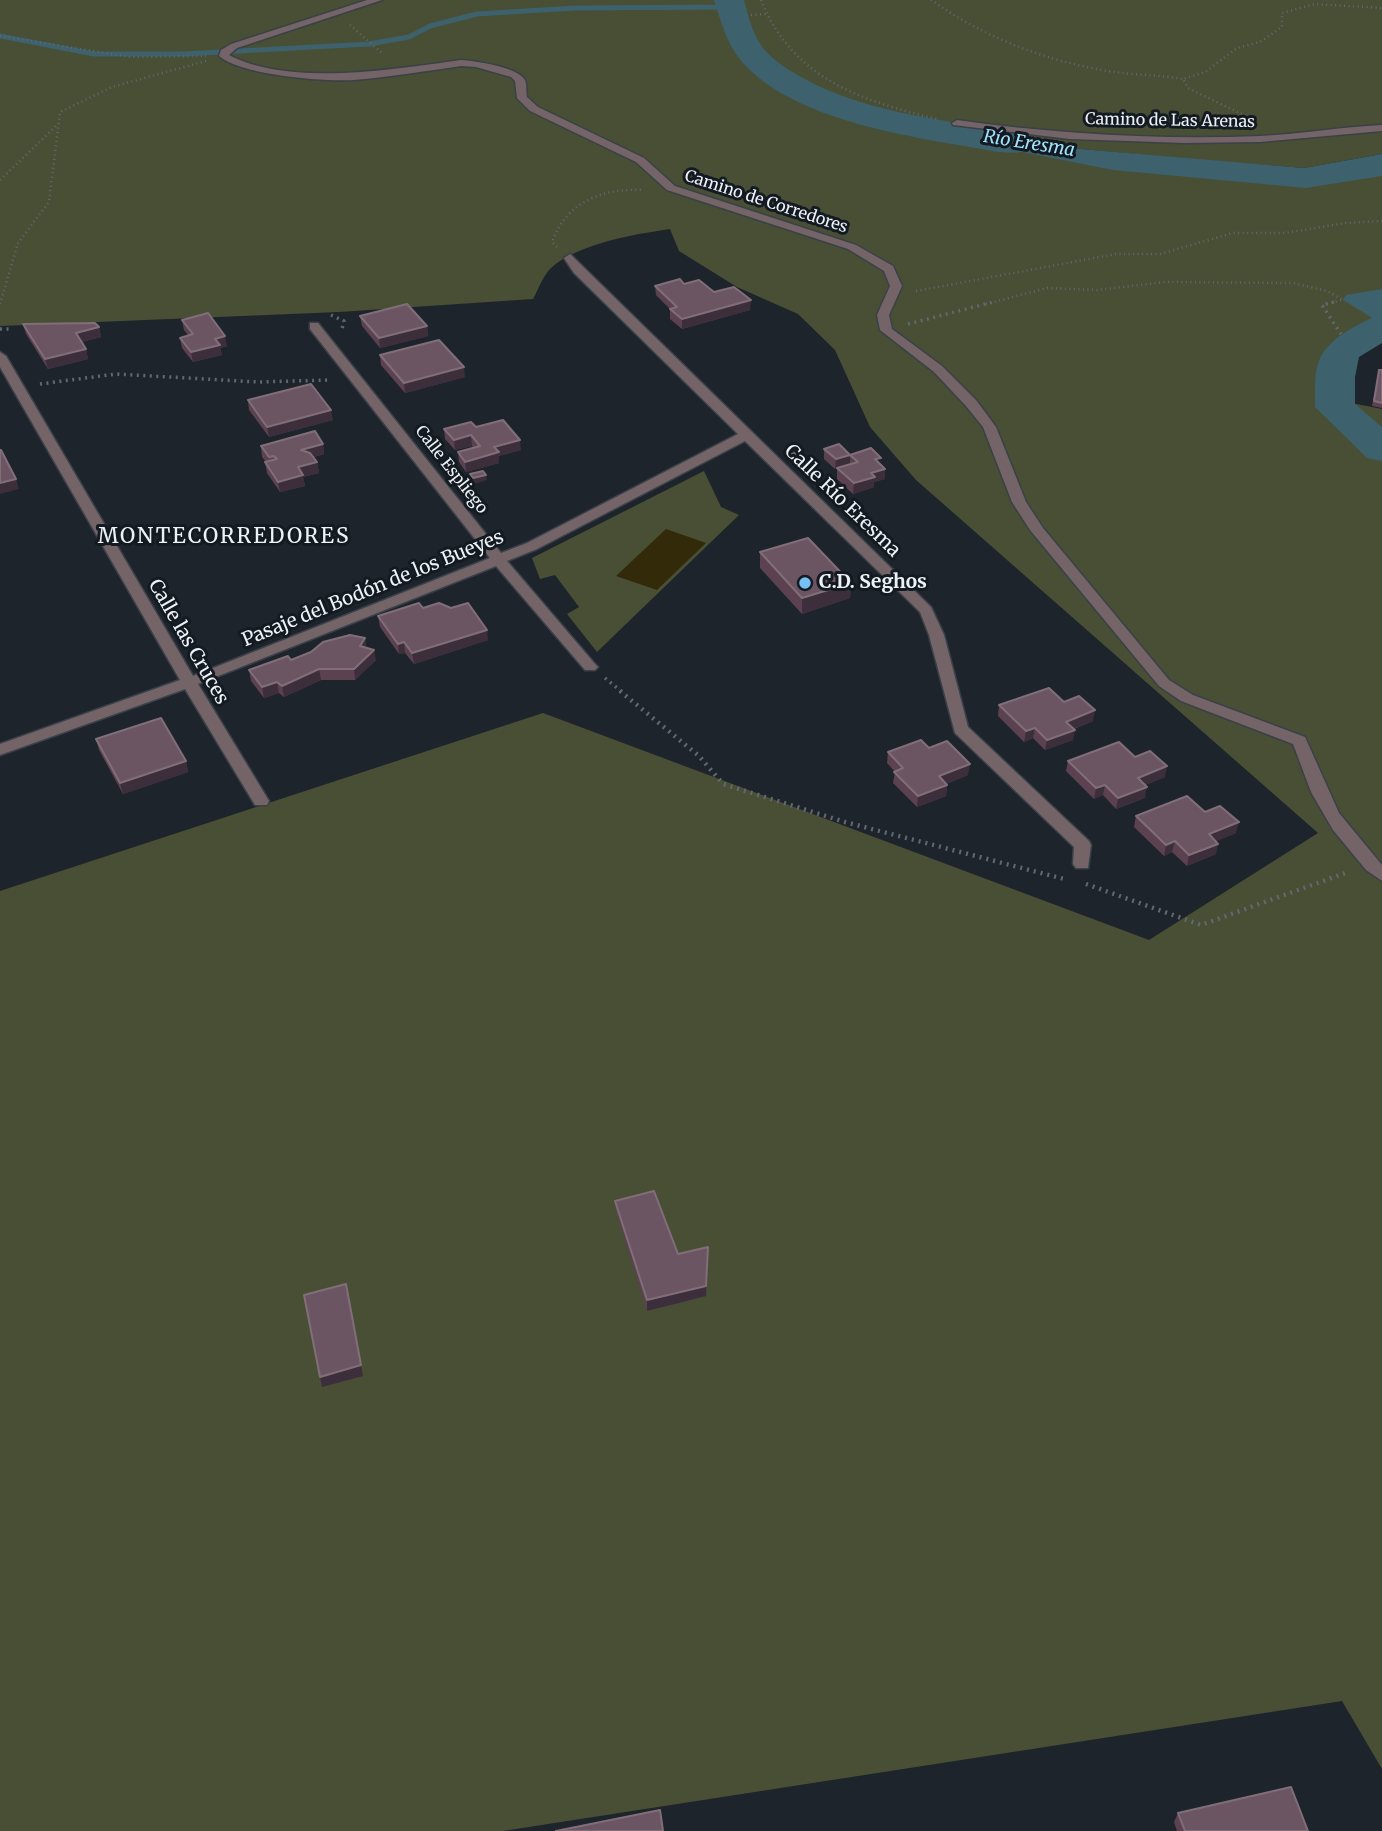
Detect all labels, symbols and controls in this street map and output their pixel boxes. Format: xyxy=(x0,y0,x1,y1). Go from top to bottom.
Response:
street label: Camino de Las Arenas xyxy=(1085,110,1255,132)
water label: Río Eresma xyxy=(982,126,1076,162)
street label: Camino de Corredores xyxy=(682,167,850,237)
street label: Calle Espliego xyxy=(411,422,491,518)
street label: Calle Río Eresma xyxy=(779,440,905,562)
district label: MONTECORREDORES xyxy=(100,524,348,550)
street label: Pasaje del Bodón de los Bueyes xyxy=(239,526,507,652)
place label: C.D. Seghos xyxy=(819,572,927,594)
marker: C.D. Seghos xyxy=(797,575,813,591)
street label: Calle las Cruces xyxy=(143,576,233,708)

